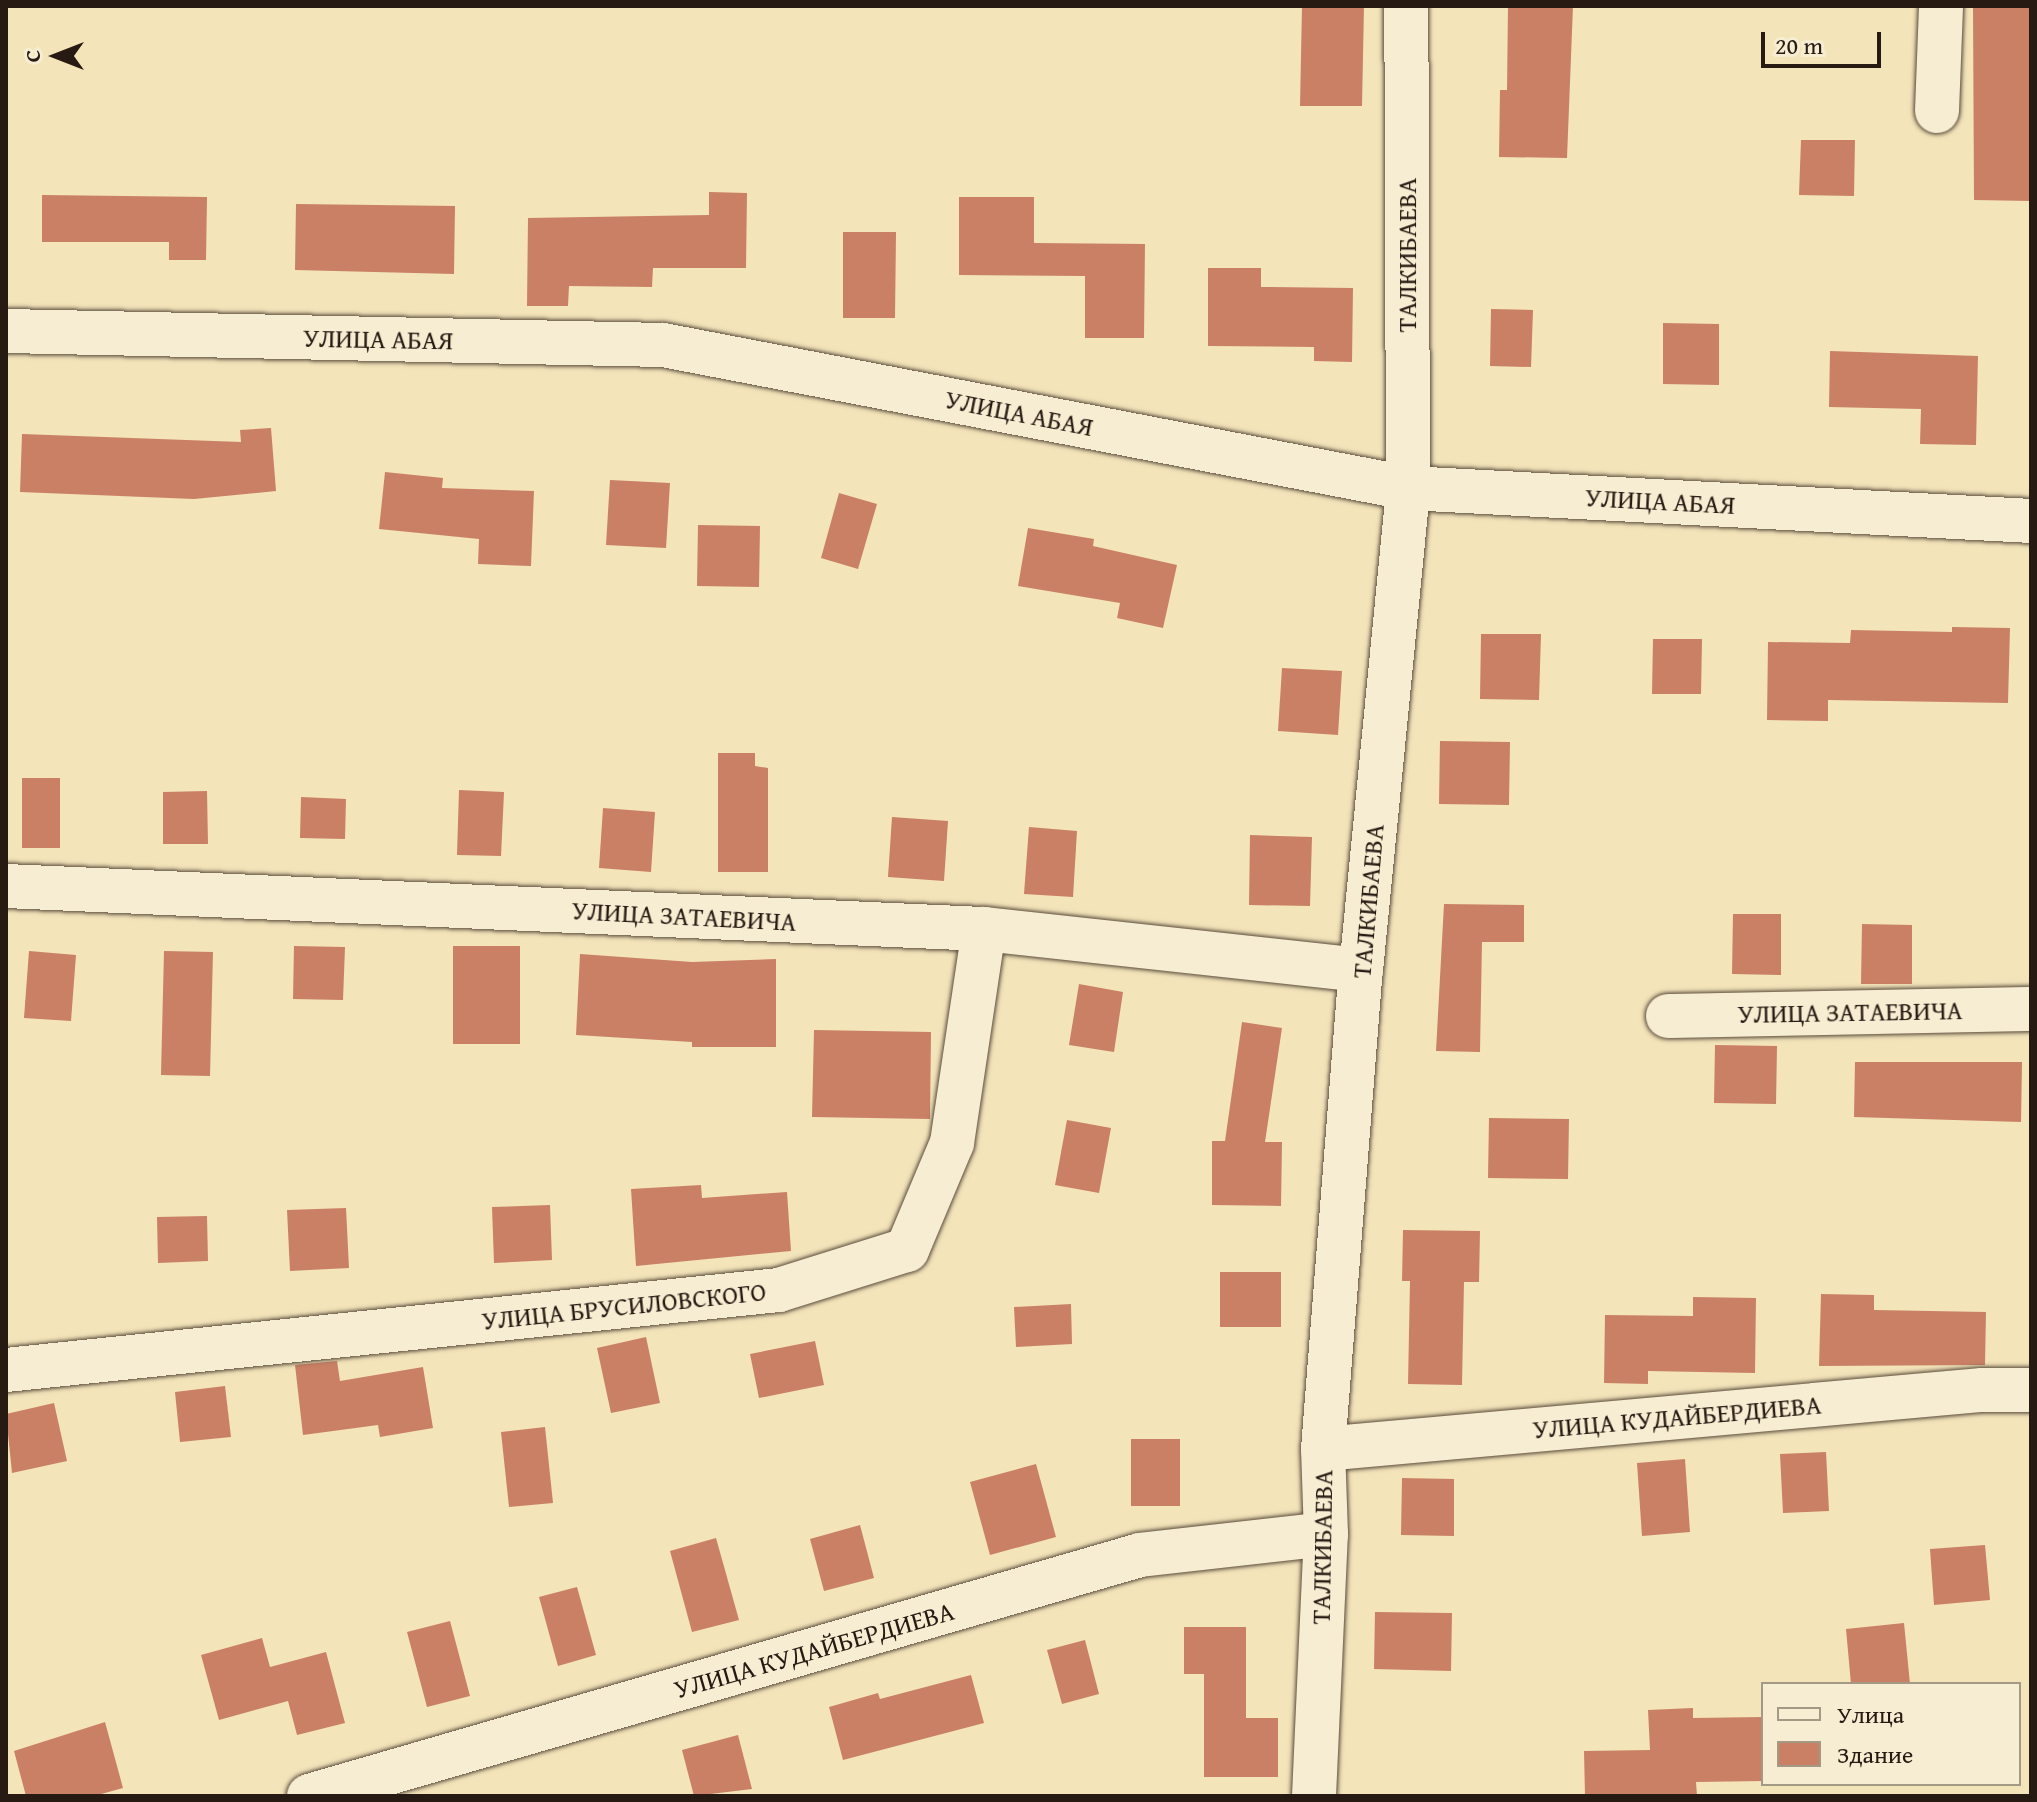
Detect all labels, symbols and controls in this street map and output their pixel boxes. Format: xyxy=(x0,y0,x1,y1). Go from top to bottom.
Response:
north arrow xyxy=(16,16,96,96)
scale bar xyxy=(1765,16,1885,66)
text: 20 m xyxy=(1775,28,1823,63)
text: С xyxy=(16,50,48,62)
street label: ТАЛКИБАЕВА xyxy=(1391,178,1423,332)
street label: УЛИЦА АБАЯ xyxy=(303,322,453,356)
street label: УЛИЦА АБАЯ xyxy=(943,383,1095,443)
street label: УЛИЦА АБАЯ xyxy=(1584,482,1736,520)
street label: ТАЛКИБАЕВА xyxy=(1346,823,1390,979)
street label: УЛИЦА ЗАТАЕВИЧА xyxy=(571,895,797,937)
street label: УЛИЦА ЗАТАЕВИЧА xyxy=(1737,994,1963,1030)
street label: УЛИЦА БРУСИЛОВСКОГО xyxy=(480,1276,768,1336)
street label: УЛИЦА КУДАЙБЕРДИЕВА xyxy=(1531,1389,1823,1445)
street label: ТАЛКИБАЕВА xyxy=(1305,1469,1339,1625)
street label: УЛИЦА КУДАЙБЕРДИЕВА xyxy=(671,1595,957,1705)
legend xyxy=(1761,1682,2021,1786)
text: Улица xyxy=(1837,1697,1904,1732)
text: Здание xyxy=(1837,1737,1913,1772)

